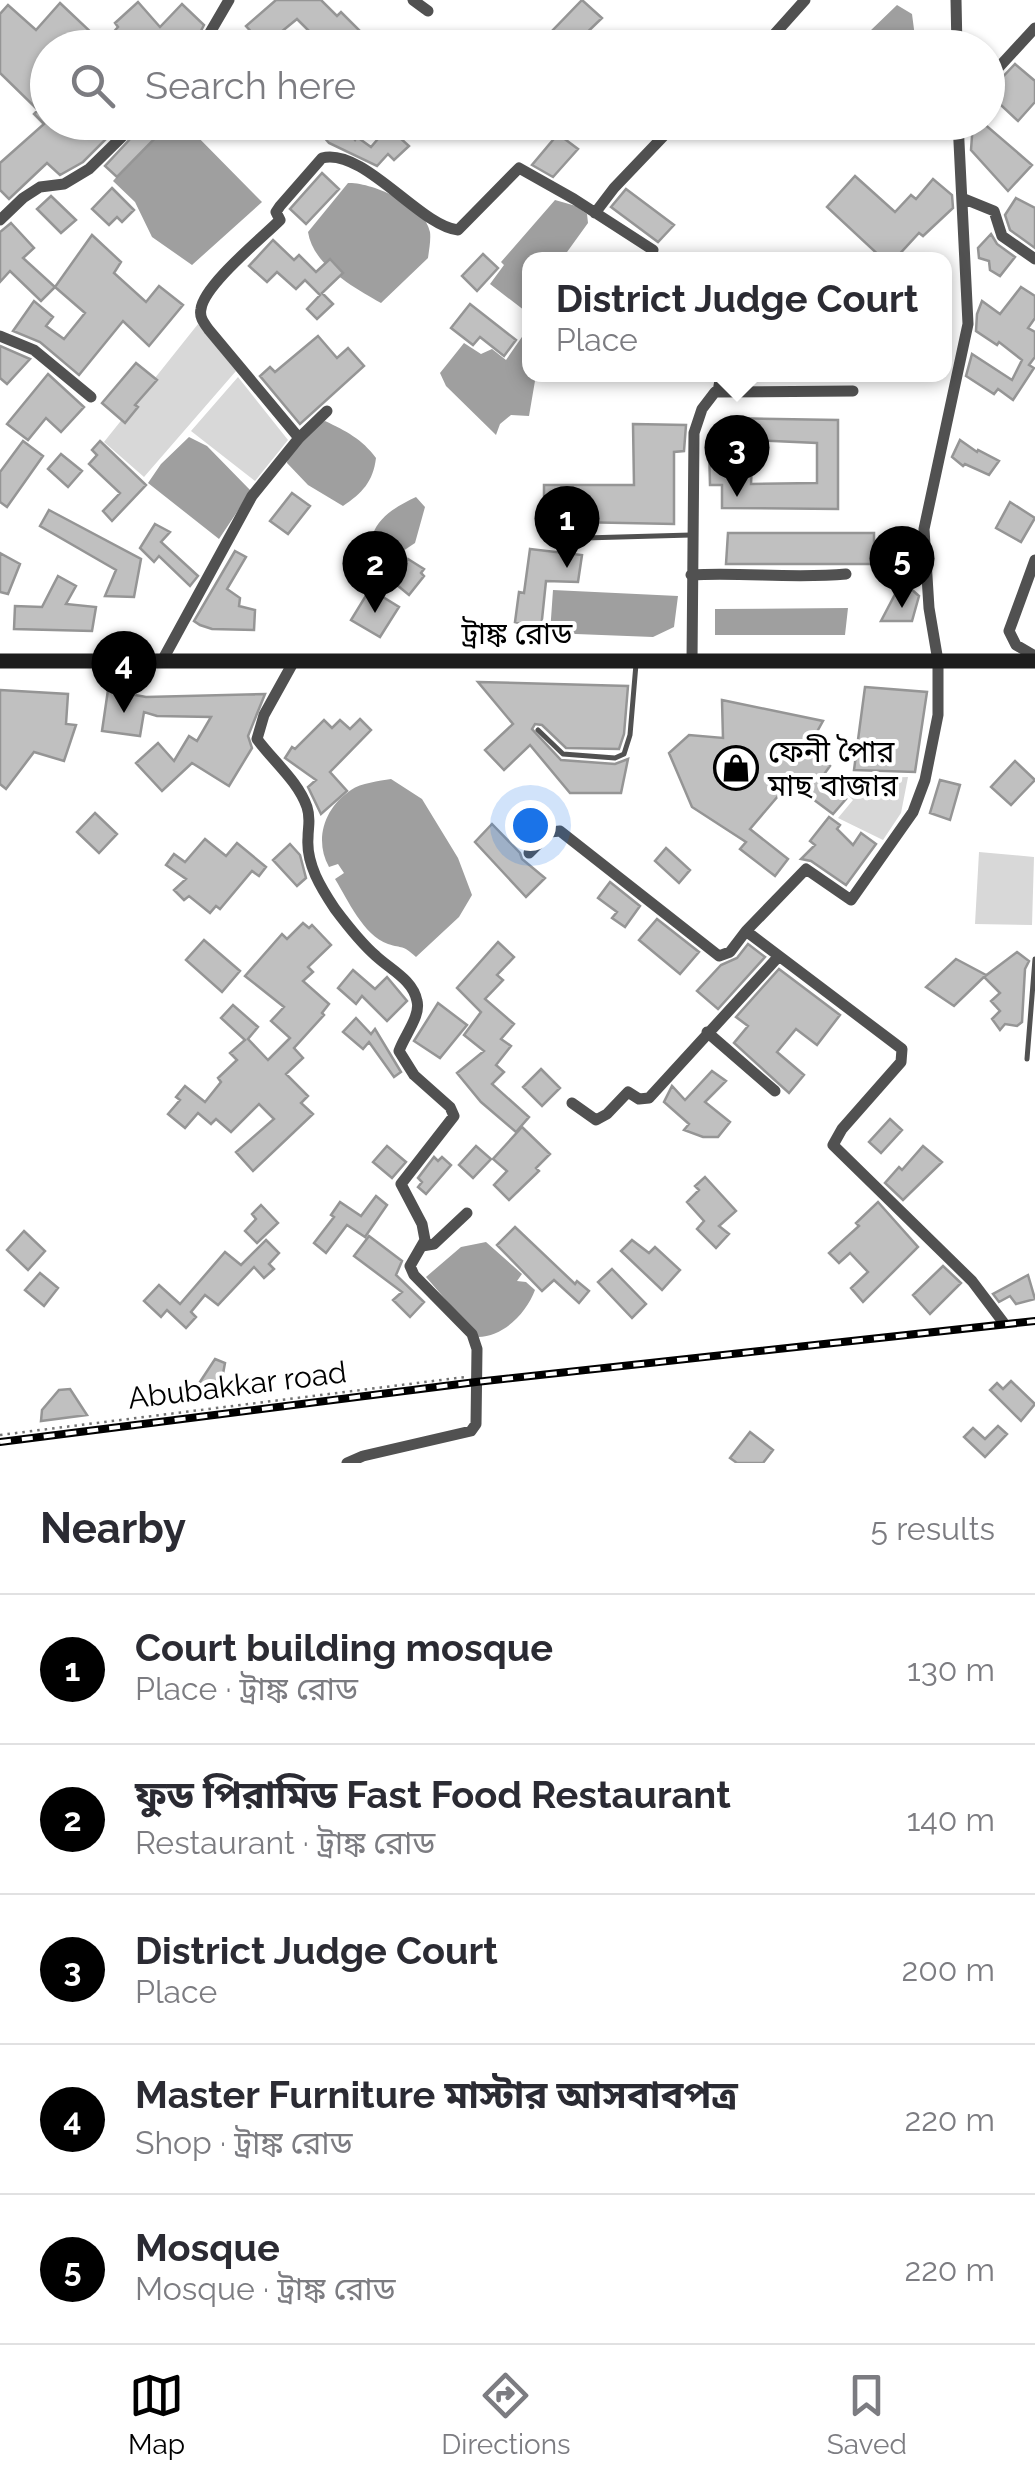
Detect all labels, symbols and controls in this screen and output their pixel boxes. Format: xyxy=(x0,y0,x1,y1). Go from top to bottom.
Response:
search box xyxy=(30,30,1005,140)
icon: search xyxy=(65,58,120,113)
text: Search here xyxy=(145,63,356,108)
popup xyxy=(522,252,952,382)
text: District Judge Court xyxy=(556,276,918,321)
text: Place xyxy=(556,321,638,358)
pin: 3 xyxy=(704,414,770,497)
pin: 1 xyxy=(534,486,600,568)
pin: 5 xyxy=(870,526,934,608)
pin: 2 xyxy=(342,530,408,613)
street label: ট্রাঙ্ক রোড xyxy=(461,616,573,651)
pin: 4 xyxy=(92,630,156,713)
place label: ফেনী পৈার মাছ বাজার xyxy=(767,734,899,803)
shop icon: ফেনী পৈার মাছ বাজার xyxy=(713,745,759,791)
your location xyxy=(505,800,556,851)
street label: Abubakkar road xyxy=(126,1354,348,1416)
text: Nearby xyxy=(40,1504,186,1553)
text: 5 results xyxy=(871,1510,995,1547)
text: Court building mosque xyxy=(135,1625,553,1670)
text: 1 xyxy=(65,1651,80,1688)
text: 130 m xyxy=(907,1651,995,1688)
text: Place · ট্রাঙ্ক রোড xyxy=(135,1670,358,1707)
text: ফুড পিরামিড Fast Food Restaurant xyxy=(135,1772,731,1817)
text: 2 xyxy=(63,1801,82,1838)
text: 140 m xyxy=(907,1801,995,1838)
text: Restaurant · ট্রাঙ্ক রোড xyxy=(135,1824,435,1861)
text: District Judge Court xyxy=(135,1928,498,1973)
text: 3 xyxy=(64,1951,81,1988)
text: 200 m xyxy=(902,1951,995,1988)
text: Place xyxy=(135,1973,217,2010)
text: Master Furniture মাস্টার আসবাবপত্র xyxy=(135,2072,738,2117)
text: 4 xyxy=(63,2101,82,2138)
text: 220 m xyxy=(905,2101,995,2138)
text: Shop · ট্রাঙ্ক রোড xyxy=(135,2124,353,2161)
text: Mosque xyxy=(135,2225,280,2270)
text: 5 xyxy=(64,2251,81,2288)
text: 220 m xyxy=(905,2251,995,2288)
text: Mosque · ট্রাঙ্ক রোড xyxy=(135,2270,396,2307)
tab: Map xyxy=(128,2368,185,2461)
tab: Directions xyxy=(441,2368,571,2461)
tab: Saved xyxy=(827,2368,907,2461)

